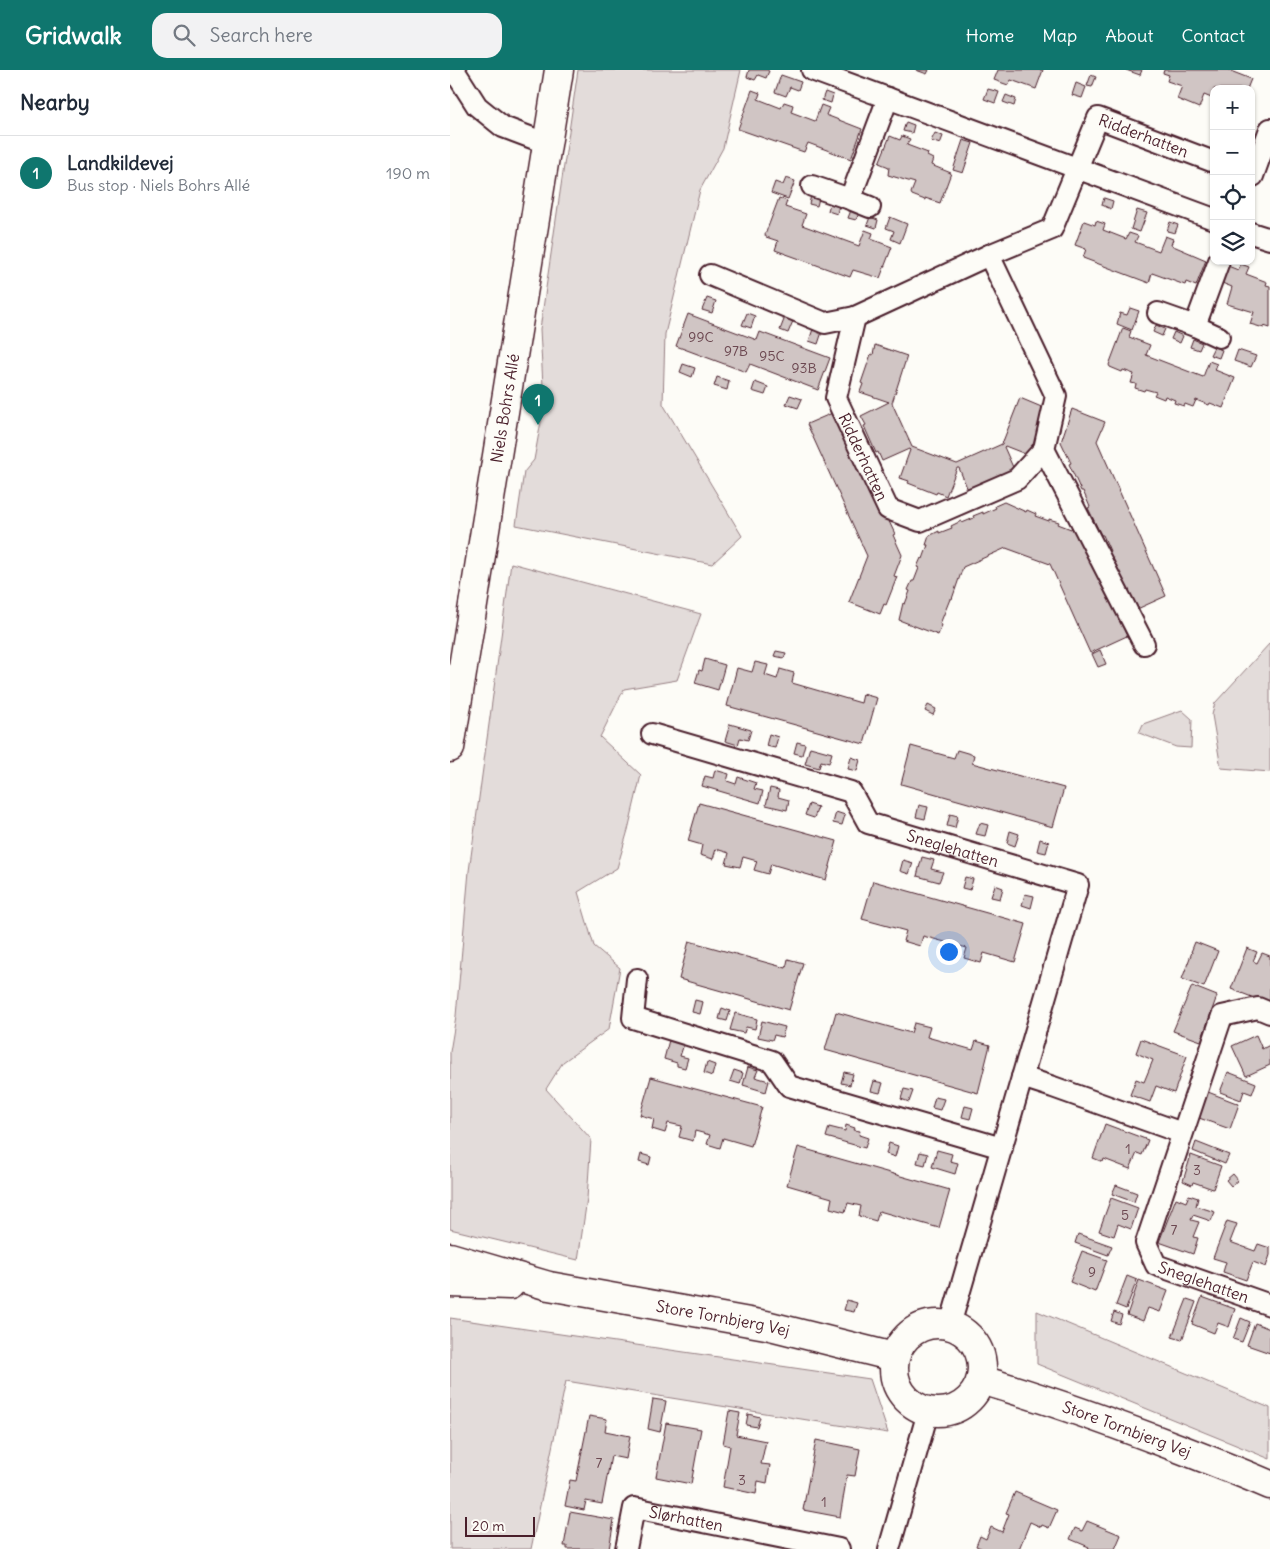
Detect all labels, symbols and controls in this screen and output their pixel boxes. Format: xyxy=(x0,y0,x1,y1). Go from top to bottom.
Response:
search box xyxy=(152,13,502,58)
text: Gridwalk xyxy=(25,20,122,50)
icon: search xyxy=(170,21,198,49)
text: Search here xyxy=(210,23,313,47)
text: Home xyxy=(966,24,1014,47)
text: Map xyxy=(1042,24,1077,47)
text: About xyxy=(1105,24,1153,47)
text: Contact xyxy=(1181,24,1245,47)
map controls xyxy=(1210,85,1255,265)
button: + xyxy=(1210,85,1255,130)
text: Nearby xyxy=(20,89,90,116)
street label: Ridderhatten xyxy=(1096,109,1191,161)
button: − xyxy=(1210,130,1255,175)
text: Landkildevej xyxy=(67,151,173,175)
text: 1 xyxy=(33,163,39,183)
text: 190 m xyxy=(386,163,430,183)
text: Bus stop · Niels Bohrs Allé xyxy=(67,175,250,195)
button: locate xyxy=(1210,175,1255,220)
button: layers xyxy=(1210,220,1255,265)
house number: 99C xyxy=(688,328,714,346)
house number: 97B xyxy=(724,342,748,360)
house number: 95C xyxy=(759,347,785,365)
street label: Niels Bohrs Allé xyxy=(486,352,523,464)
house number: 93B xyxy=(791,359,817,377)
pin: 1 xyxy=(522,384,554,425)
street label: Ridderhatten xyxy=(834,410,893,504)
street label: Sneglehatten xyxy=(904,825,1001,871)
your location xyxy=(936,939,962,965)
house number: 1 xyxy=(1125,1140,1131,1158)
house number: 3 xyxy=(1193,1161,1201,1179)
house number: 5 xyxy=(1121,1206,1129,1224)
house number: 7 xyxy=(1171,1221,1178,1239)
street label: Sneglehatten xyxy=(1156,1257,1252,1307)
house number: 9 xyxy=(1088,1263,1096,1281)
street label: Store Tornbjerg Vej xyxy=(655,1295,792,1341)
street label: Store Tornbjerg Vej xyxy=(1060,1396,1194,1462)
house number: 7 xyxy=(596,1454,603,1472)
house number: 3 xyxy=(738,1471,746,1489)
house number: 1 xyxy=(821,1493,827,1511)
street label: Slørhatten xyxy=(647,1501,725,1536)
scale bar xyxy=(465,1514,535,1537)
text: 20 m xyxy=(472,1517,505,1535)

